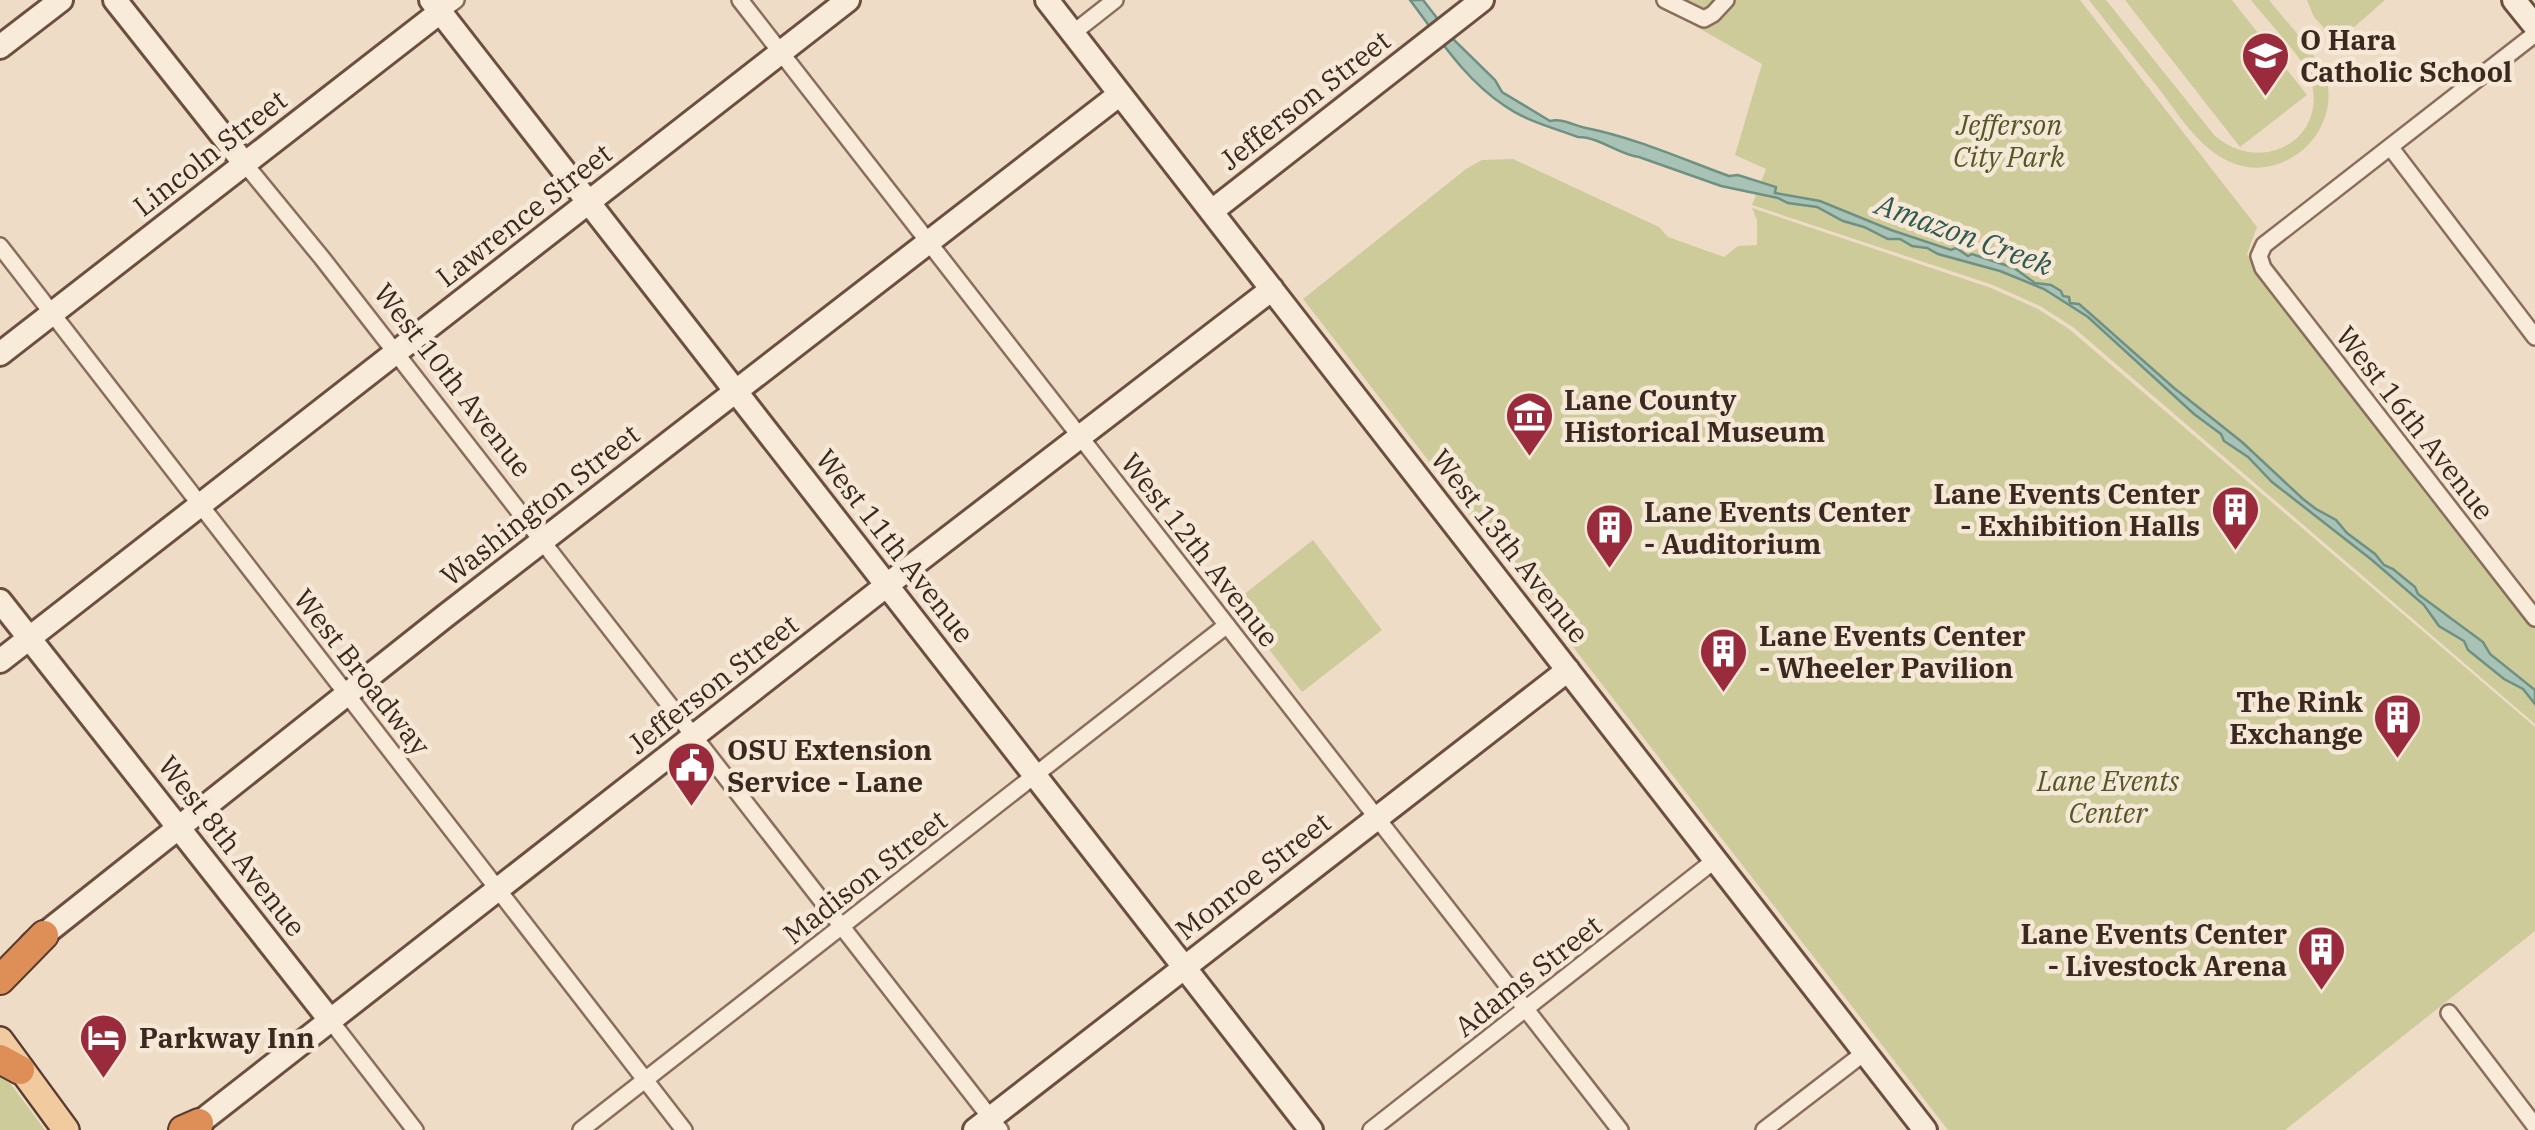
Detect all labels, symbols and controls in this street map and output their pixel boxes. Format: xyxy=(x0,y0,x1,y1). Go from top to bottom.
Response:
street label: Jefferson Street xyxy=(1212,21,1398,178)
place label: O Hara Catholic School xyxy=(2300,21,2512,90)
school or university icon: O Hara Catholic School xyxy=(2239,30,2291,98)
street label: Lincoln Street xyxy=(126,81,294,224)
park label: Jefferson City Park xyxy=(1953,106,2065,175)
street label: Lawrence Street xyxy=(428,134,619,295)
water label: Amazon Creek xyxy=(1869,183,2058,284)
street label: West 10th Avenue xyxy=(366,275,541,484)
street label: West 16th Avenue xyxy=(2328,318,2503,527)
place label: Lane County Historical Museum xyxy=(1564,381,1825,450)
museum icon: Lane County Historical Museum xyxy=(1503,390,1555,458)
street label: Washington Street xyxy=(433,415,647,594)
street label: West 11th Avenue xyxy=(808,441,983,650)
street label: West 13th Avenue xyxy=(1423,441,1598,650)
street label: West 12th Avenue xyxy=(1113,445,1288,654)
place label: Lane Events Center - Exhibition Halls xyxy=(1933,475,2200,544)
building icon: Lane Events Center - Exhibition Halls xyxy=(2209,484,2261,552)
place label: Lane Events Center - Auditorium xyxy=(1644,493,1911,562)
building icon: Lane Events Center - Auditorium xyxy=(1583,502,1635,570)
street label: West Broadway xyxy=(286,581,439,763)
street label: Jefferson Street xyxy=(620,605,806,762)
place label: Lane Events Center - Wheeler Pavilion xyxy=(1759,617,2026,686)
building icon: Lane Events Center - Wheeler Pavilion xyxy=(1698,626,1750,694)
place label: The Rink Exchange xyxy=(2229,683,2364,752)
building icon: The Rink Exchange xyxy=(2372,692,2424,760)
place label: OSU Extension Service - Lane xyxy=(727,731,932,800)
public building icon: OSU Extension Service - Lane xyxy=(666,740,718,808)
street label: West 8th Avenue xyxy=(150,748,315,944)
park label: Lane Events Center xyxy=(2036,762,2180,831)
street label: Madison Street xyxy=(775,801,954,952)
street label: Monroe Street xyxy=(1168,803,1338,948)
street label: Adams Street xyxy=(1447,907,1609,1045)
place label: Lane Events Center - Livestock Arena xyxy=(2020,915,2287,984)
building icon: Lane Events Center - Livestock Arena xyxy=(2296,924,2348,992)
hotel icon: Parkway Inn xyxy=(78,1012,130,1080)
place label: Parkway Inn xyxy=(139,1019,315,1056)

